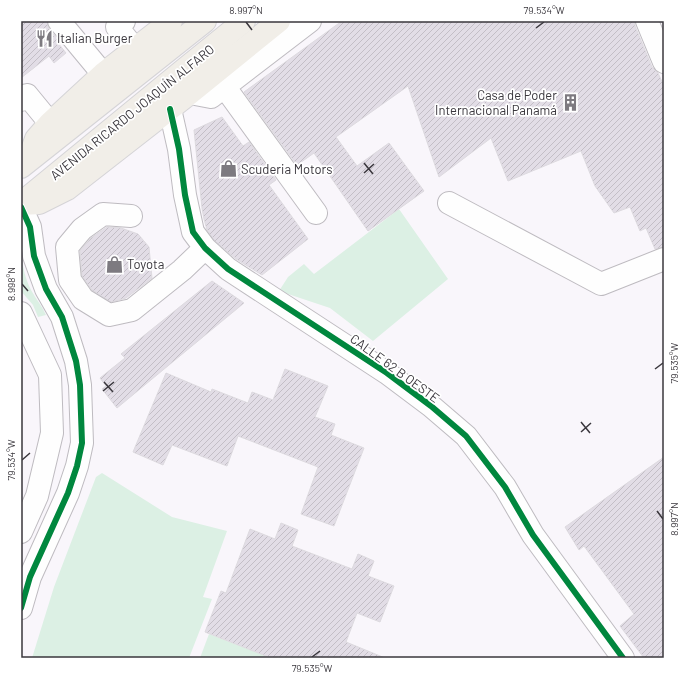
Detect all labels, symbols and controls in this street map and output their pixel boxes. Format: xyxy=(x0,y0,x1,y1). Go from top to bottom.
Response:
text: 8.997°N xyxy=(229,4,263,16)
text: 79.534°W xyxy=(523,4,565,16)
restaurant icon: Italian Burger xyxy=(34,28,54,48)
place label: Italian Burger xyxy=(57,30,133,46)
street label: AVENIDA RICARDO JOAQUÍN ALFARO xyxy=(47,41,217,183)
place label: Casa de Poder Internacional Panamá xyxy=(435,87,557,118)
building icon: Casa de Poder Internacional Panamá xyxy=(560,92,580,112)
shop icon: Scuderia Motors xyxy=(218,159,238,179)
place label: Scuderia Motors xyxy=(241,161,333,177)
shop icon: Toyota xyxy=(104,254,124,274)
place label: Toyota xyxy=(127,256,164,272)
text: 8.998°N xyxy=(5,267,17,301)
street label: CALLE 62 B OESTE xyxy=(347,330,443,406)
text: 79.535°W xyxy=(668,342,680,383)
text: 79.534°W xyxy=(5,439,17,481)
text: 8.997°N xyxy=(668,502,680,536)
text: 79.535°W xyxy=(292,662,333,674)

